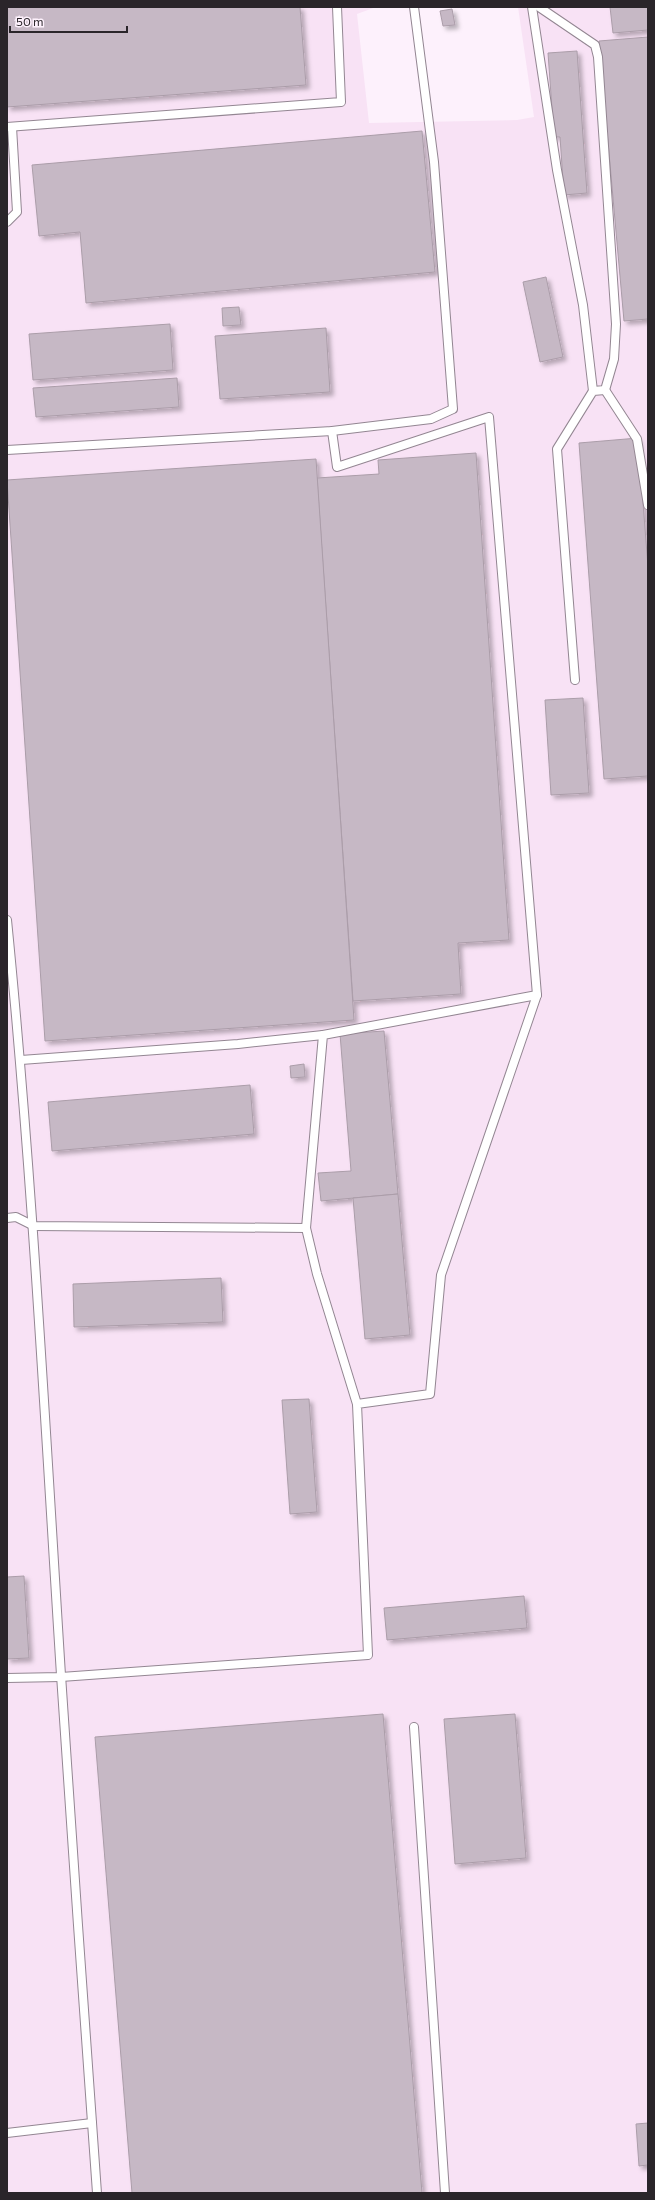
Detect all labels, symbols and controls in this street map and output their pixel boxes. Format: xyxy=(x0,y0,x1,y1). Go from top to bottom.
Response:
scale bar xyxy=(10,8,127,34)
text: 50 m xyxy=(16,14,44,28)

